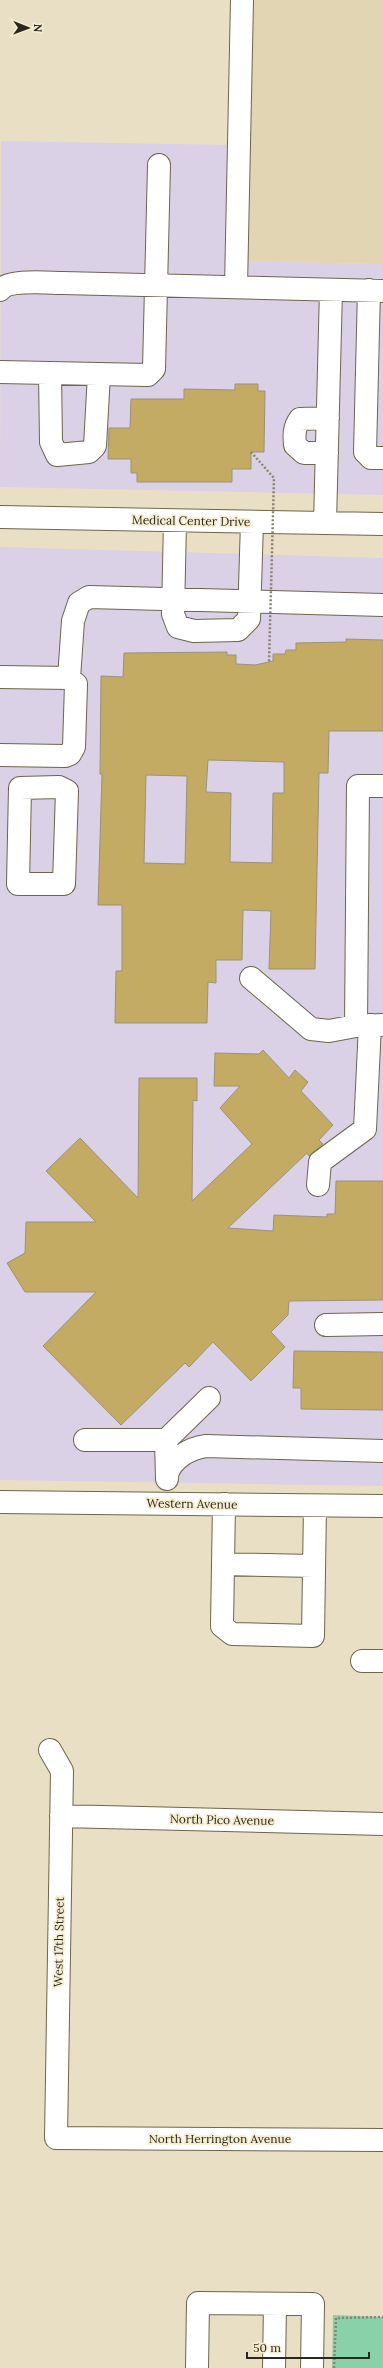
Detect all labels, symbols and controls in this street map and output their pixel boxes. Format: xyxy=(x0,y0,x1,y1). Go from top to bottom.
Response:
north arrow xyxy=(8,8,48,48)
text: N xyxy=(31,24,45,33)
street label: Medical Center Drive xyxy=(132,512,251,529)
street label: Western Avenue xyxy=(146,1495,238,1512)
street label: North Pico Avenue xyxy=(170,1811,275,1828)
street label: West 17th Street xyxy=(50,1896,67,1987)
street label: North Herrington Avenue xyxy=(149,2131,292,2146)
scale bar xyxy=(247,2334,369,2360)
text: 50 m xyxy=(253,2340,281,2355)

